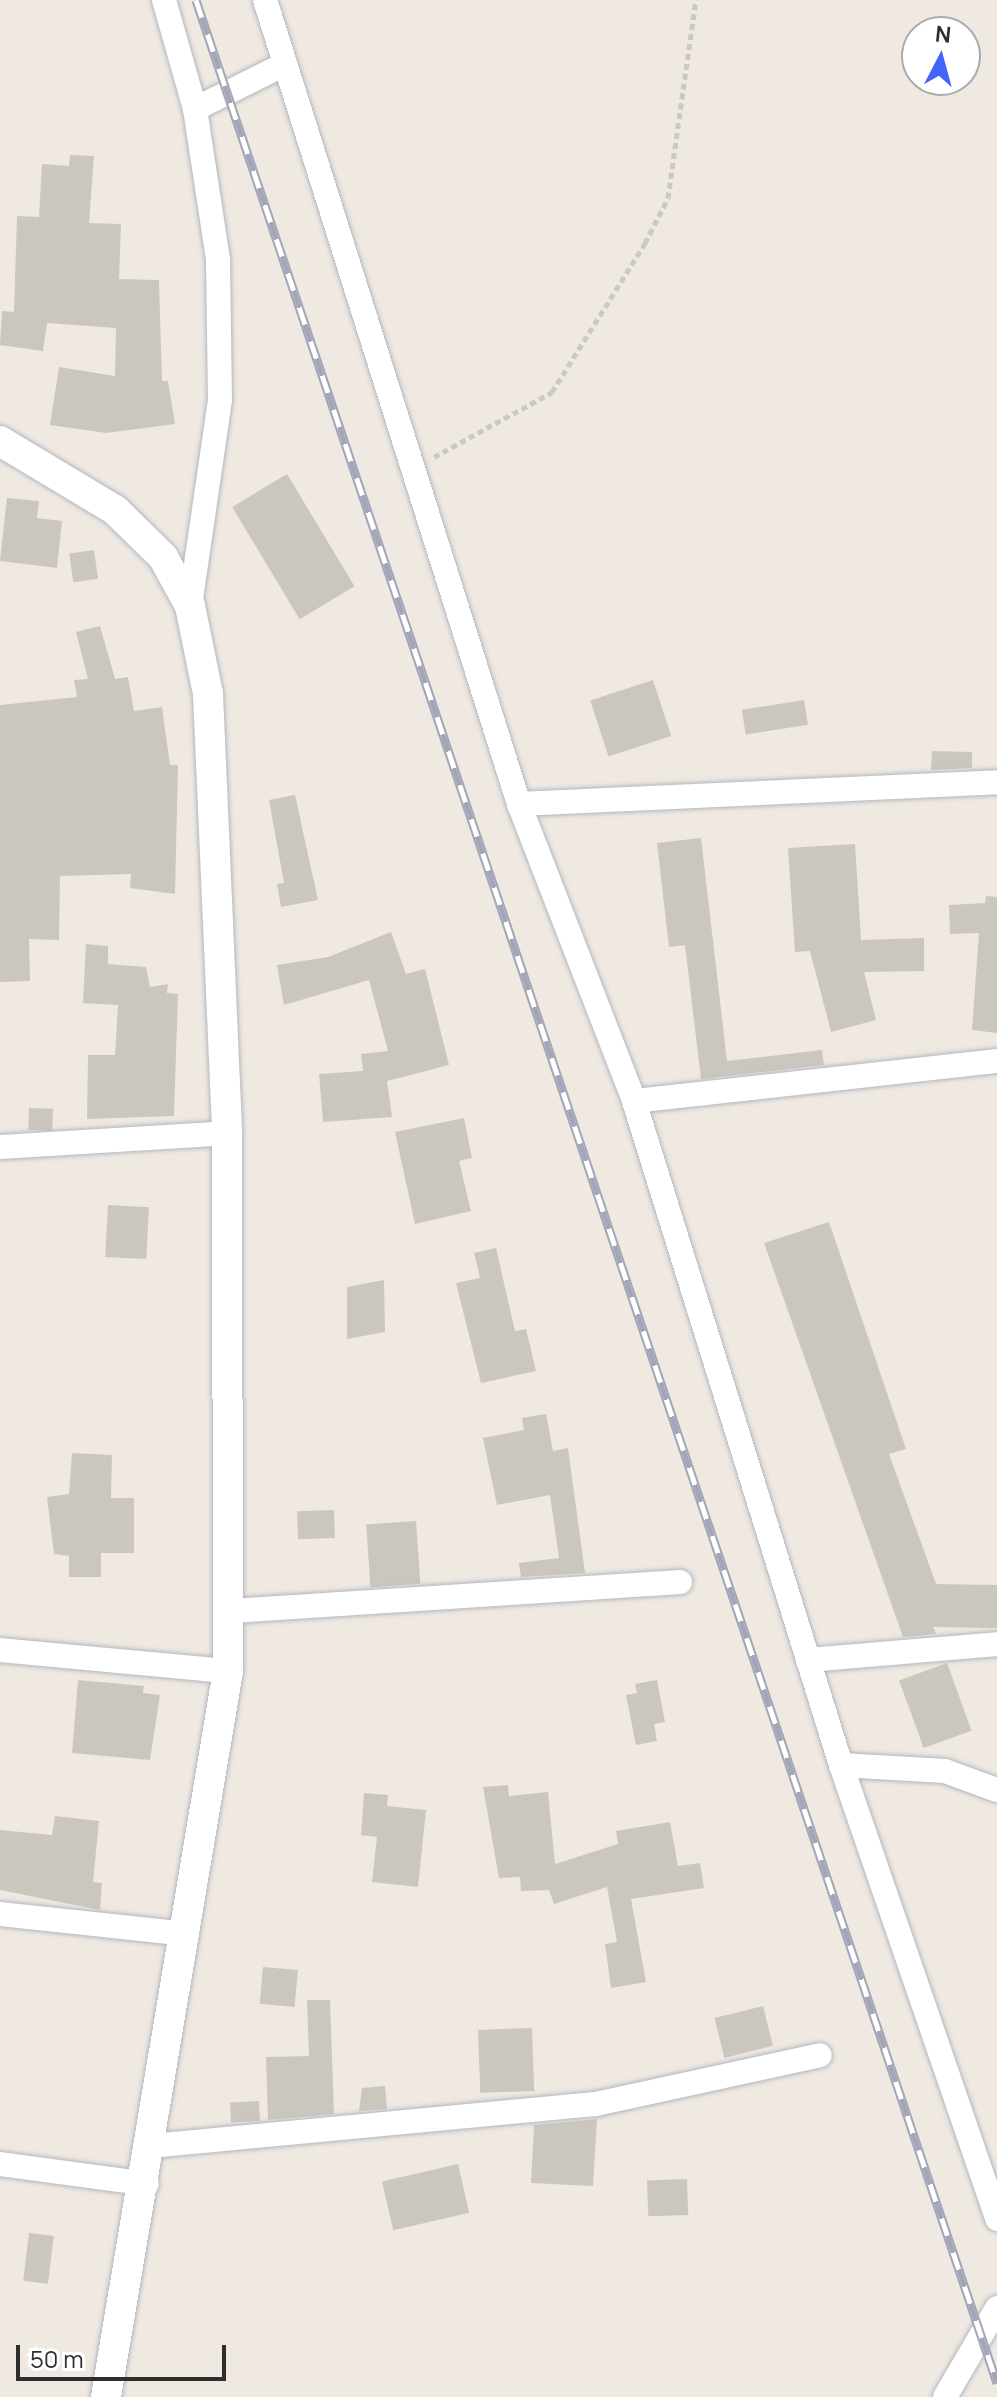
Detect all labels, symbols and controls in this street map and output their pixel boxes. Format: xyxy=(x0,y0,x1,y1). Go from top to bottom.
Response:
north arrow xyxy=(901,16,981,96)
text: N xyxy=(934,18,953,50)
scale bar xyxy=(20,2329,230,2379)
text: 50 m xyxy=(30,2342,84,2375)

